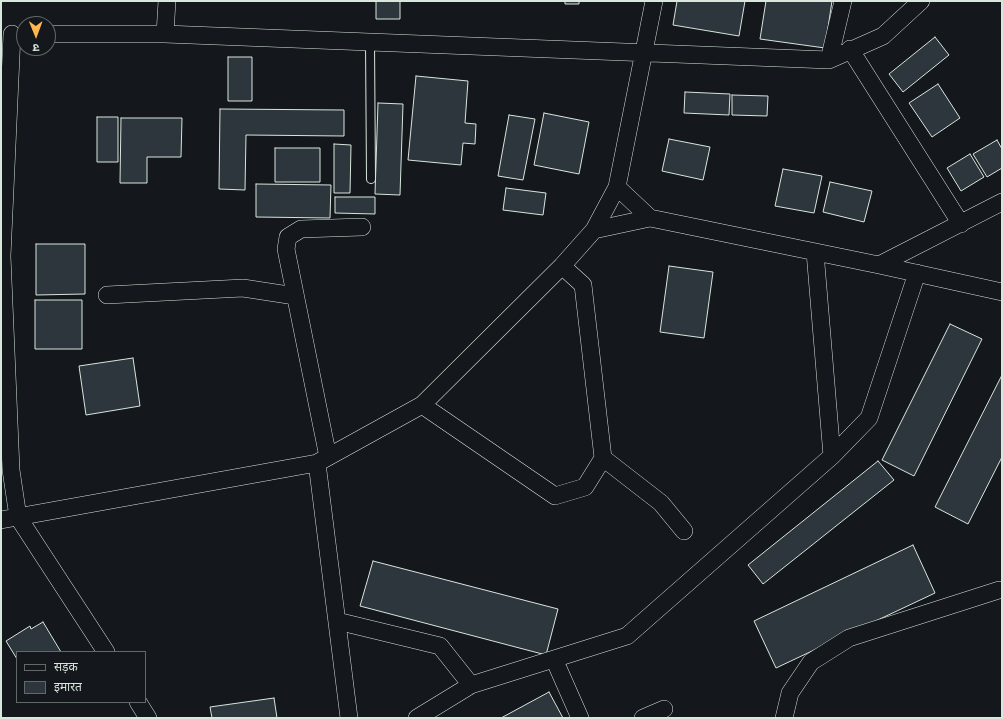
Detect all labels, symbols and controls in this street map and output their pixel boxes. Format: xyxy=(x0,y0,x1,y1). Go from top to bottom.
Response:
north arrow xyxy=(16,16,56,56)
text: उ xyxy=(33,40,40,55)
legend xyxy=(16,651,146,703)
text: सड़क xyxy=(54,659,78,676)
text: इमारत xyxy=(54,679,82,696)

